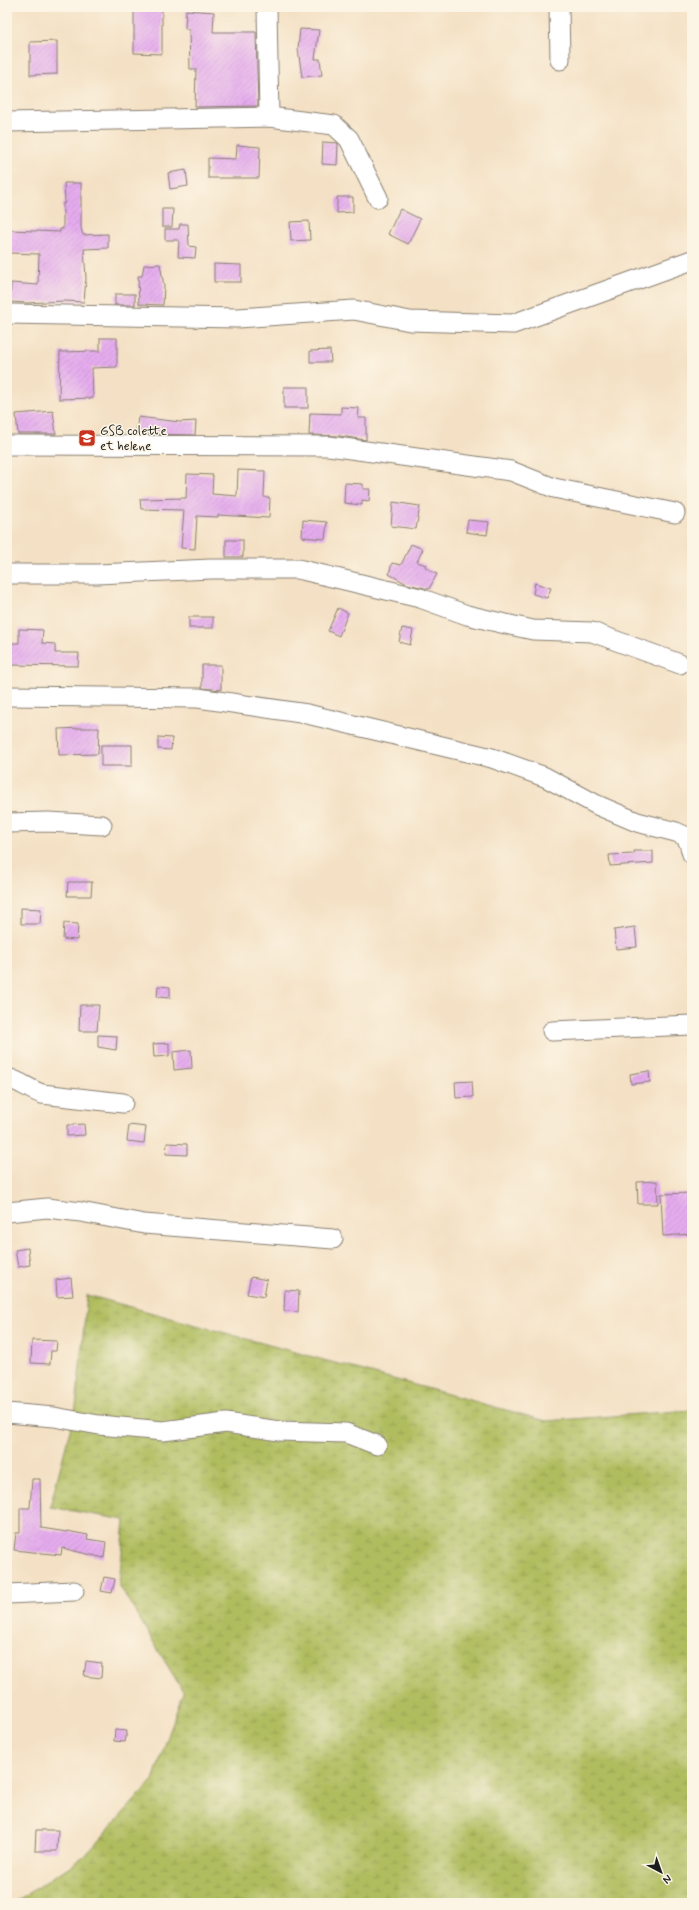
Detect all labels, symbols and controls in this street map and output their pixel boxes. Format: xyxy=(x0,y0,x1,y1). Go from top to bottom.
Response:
place label: GSB colette et helene xyxy=(100,423,167,455)
school or university icon: GSB colette et helene xyxy=(77,428,97,448)
north arrow xyxy=(641,1852,681,1892)
text: N xyxy=(660,1871,674,1886)

